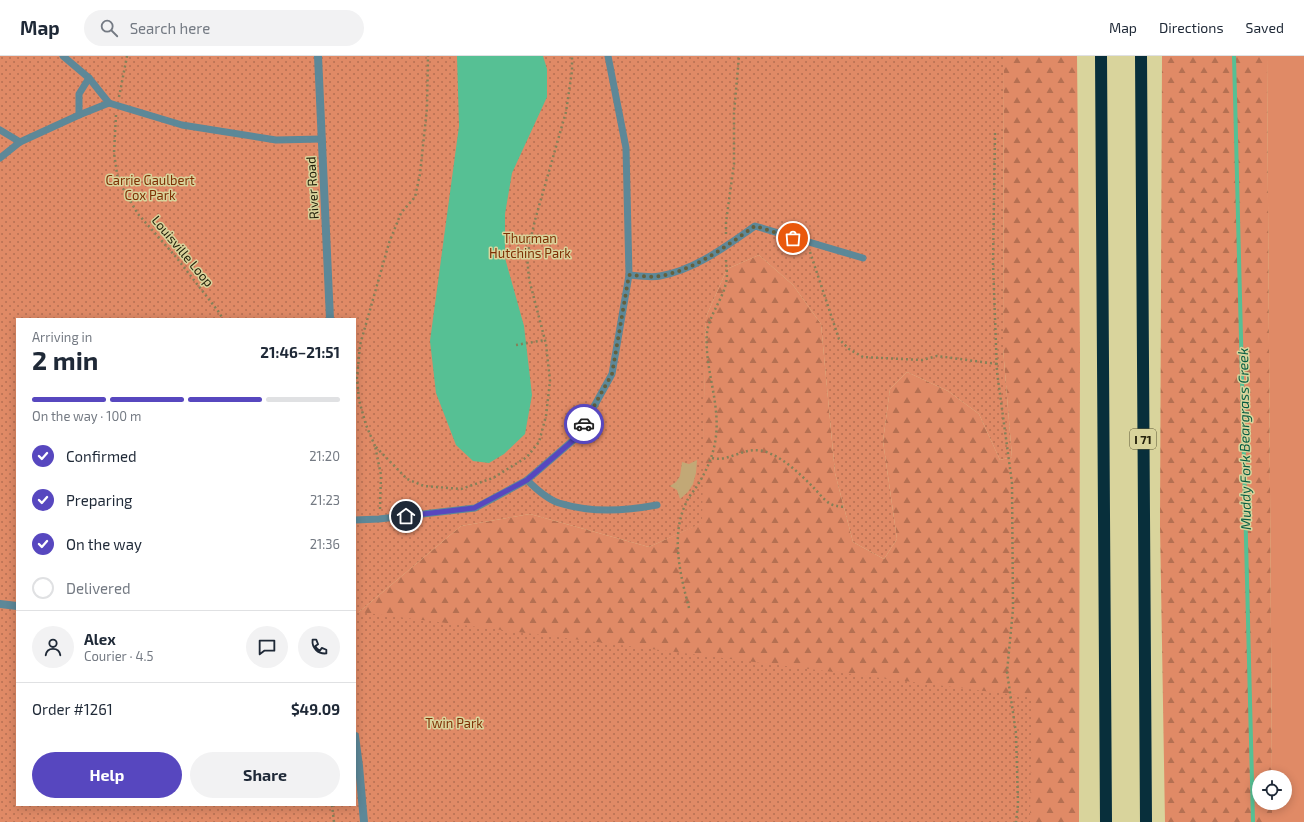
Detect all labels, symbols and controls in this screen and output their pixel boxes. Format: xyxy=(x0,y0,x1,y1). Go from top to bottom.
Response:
search box xyxy=(84,10,364,46)
text: Map xyxy=(20,16,60,39)
icon: search xyxy=(98,17,120,39)
text: Search here xyxy=(130,19,210,37)
text: Map xyxy=(1109,19,1137,36)
text: Directions xyxy=(1159,19,1224,36)
text: Saved xyxy=(1246,19,1284,36)
street label: River Road xyxy=(302,156,322,220)
park label: Carrie Gaulbert Cox Park xyxy=(105,172,195,203)
street label: Louisville Loop xyxy=(149,212,217,290)
pin xyxy=(776,221,810,255)
icon: bag xyxy=(782,227,804,249)
park label: Thurman Hutchins Park xyxy=(489,230,571,261)
text: Arriving in xyxy=(32,329,92,345)
text: 21:46–21:51 xyxy=(260,343,340,361)
text: 2 min xyxy=(32,344,98,375)
water label: Muddy Fork Beargrass Creek xyxy=(1234,348,1254,530)
courier xyxy=(564,404,604,444)
text: On the way · 100 m xyxy=(32,408,141,424)
icon: car xyxy=(573,413,595,435)
road number: I 71 xyxy=(1130,429,1156,449)
icon: check xyxy=(32,445,54,467)
text: Confirmed xyxy=(66,447,137,465)
text: 21:20 xyxy=(309,448,340,464)
icon: check xyxy=(32,489,54,511)
text: Preparing xyxy=(66,491,132,509)
text: 21:23 xyxy=(310,492,340,508)
pin xyxy=(389,499,423,533)
icon: home xyxy=(395,505,417,527)
icon: check xyxy=(32,533,54,555)
text: On the way xyxy=(66,535,142,553)
text: 21:36 xyxy=(310,536,340,552)
text: Delivered xyxy=(66,579,131,597)
button: person xyxy=(32,626,74,668)
button: chat xyxy=(246,626,288,668)
button: phone xyxy=(298,626,340,668)
text: Alex xyxy=(84,630,116,648)
text: Courier · 4.5 xyxy=(84,648,153,664)
text: Order #1261 xyxy=(32,700,113,718)
text: $49.09 xyxy=(291,700,340,718)
park label: Twin Park xyxy=(425,715,483,731)
button: Help xyxy=(32,752,182,798)
button: Share xyxy=(190,752,340,798)
map controls xyxy=(1252,770,1292,810)
button: locate xyxy=(1252,770,1292,810)

